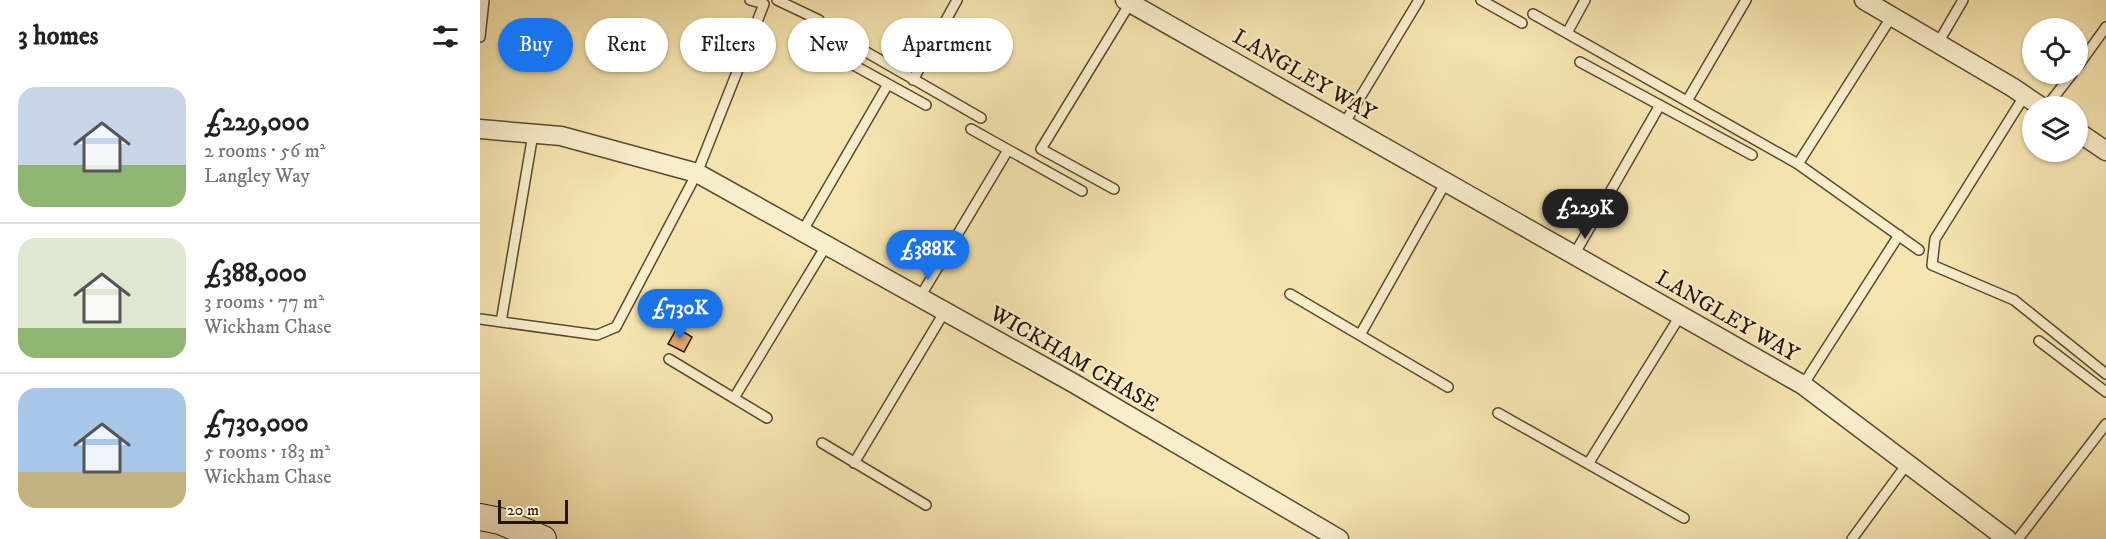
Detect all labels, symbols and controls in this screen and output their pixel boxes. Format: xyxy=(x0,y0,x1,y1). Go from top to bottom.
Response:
chip: Buy xyxy=(498,18,573,72)
chip: Rent xyxy=(585,18,668,72)
chip: Filters xyxy=(680,18,776,72)
chip: New xyxy=(788,18,869,72)
chip: Apartment xyxy=(881,18,1013,72)
map controls xyxy=(2022,18,2088,162)
button: locate xyxy=(2022,18,2088,84)
text: 3 homes xyxy=(18,20,98,53)
icon: filters xyxy=(429,20,462,53)
street label: LANGLEY WAY xyxy=(1228,24,1381,128)
button: layers xyxy=(2022,96,2088,162)
text: £229,000 xyxy=(204,106,310,139)
icon: home xyxy=(66,111,138,183)
text: 2 rooms · 56 m² xyxy=(204,139,326,164)
text: Langley Way xyxy=(204,164,310,189)
pin: £229K xyxy=(1543,189,1627,240)
text: £229K xyxy=(1556,196,1614,221)
pin: £388K xyxy=(886,230,970,281)
text: £388K xyxy=(900,237,956,262)
text: £388,000 xyxy=(204,257,307,290)
icon: home xyxy=(66,262,138,334)
street label: LANGLEY WAY xyxy=(1651,265,1804,369)
pin: £730K xyxy=(638,289,722,340)
text: 3 rooms · 77 m² xyxy=(204,290,324,315)
text: £730K xyxy=(652,296,708,321)
street label: WICKHAM CHASE xyxy=(984,299,1164,419)
text: Wickham Chase xyxy=(204,315,332,340)
text: £730,000 xyxy=(204,407,308,440)
icon: home xyxy=(66,412,138,484)
text: 5 rooms · 183 m² xyxy=(204,440,330,465)
text: Wickham Chase xyxy=(204,465,332,490)
scale bar xyxy=(498,497,568,524)
text: 20 m xyxy=(507,500,539,520)

